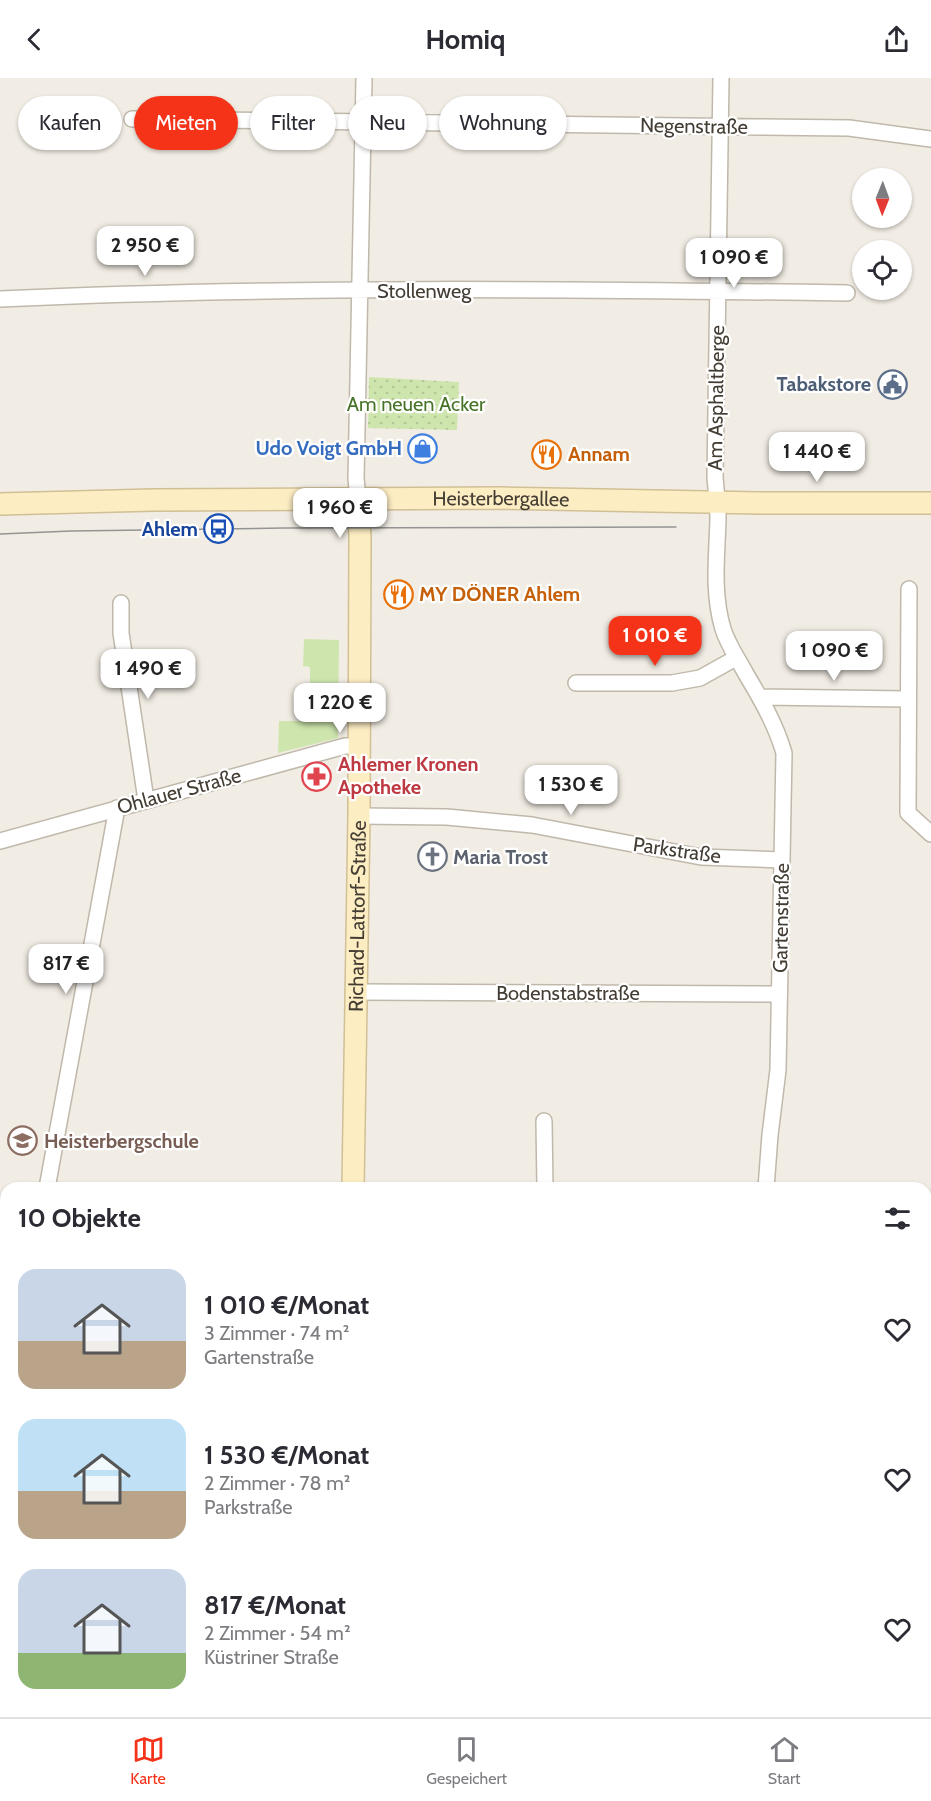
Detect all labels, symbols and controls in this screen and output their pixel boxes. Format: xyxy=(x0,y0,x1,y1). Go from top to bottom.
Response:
icon: back xyxy=(18,23,51,56)
text: Homiq xyxy=(425,23,506,56)
icon: share xyxy=(880,23,913,56)
chip: Kaufen xyxy=(18,96,122,150)
chip: Mieten xyxy=(134,96,238,150)
chip: Filter xyxy=(250,96,336,150)
chip: Neu xyxy=(348,96,427,150)
chip: Wohnung xyxy=(439,96,567,150)
street label: Negenstraße xyxy=(640,113,748,139)
north arrow xyxy=(852,168,912,228)
map controls xyxy=(852,168,912,300)
pin: 2 950 € xyxy=(90,226,200,277)
text: 2 950 € xyxy=(111,233,179,257)
pin: 1 090 € xyxy=(679,238,789,289)
button: locate xyxy=(852,240,912,300)
text: 1 090 € xyxy=(700,245,768,269)
street label: Stollenweg xyxy=(377,279,472,303)
street label: Am Asphaltberge xyxy=(703,325,729,471)
public building icon: Tabakstore xyxy=(876,368,908,400)
place label: Tabakstore xyxy=(776,372,871,396)
park label: Am neuen Acker xyxy=(347,392,486,416)
shop icon: Udo Voigt GmbH xyxy=(407,432,439,464)
pin: 1 440 € xyxy=(762,432,872,483)
place label: Udo Voigt GmbH xyxy=(255,436,402,460)
restaurant icon: Annam xyxy=(531,438,563,470)
text: 1 440 € xyxy=(783,439,851,463)
place label: Annam xyxy=(568,442,630,466)
street label: Heisterbergallee xyxy=(432,486,570,511)
pin: 1 960 € xyxy=(285,488,395,539)
text: 1 960 € xyxy=(307,495,373,519)
bus stop icon: Ahlem xyxy=(203,513,235,545)
place label: Ahlem xyxy=(142,517,198,541)
restaurant icon: MY DÖNER Ahlem xyxy=(382,578,414,610)
place label: MY DÖNER Ahlem xyxy=(419,582,580,606)
pin: 1 010 € xyxy=(600,616,710,667)
text: 1 010 € xyxy=(623,623,687,647)
pin: 1 090 € xyxy=(779,631,889,682)
text: 1 090 € xyxy=(800,638,868,662)
pin: 1 490 € xyxy=(93,649,203,700)
text: 1 490 € xyxy=(115,656,181,680)
pin: 1 220 € xyxy=(285,683,395,734)
text: 1 220 € xyxy=(308,690,372,714)
place label: Ahlemer Kronen Apotheke xyxy=(338,752,479,799)
pharmacy icon: Ahlemer Kronen Apotheke xyxy=(301,760,333,792)
street label: Ohlauer Straße xyxy=(114,763,244,819)
pin: 1 530 € xyxy=(516,765,626,816)
text: 1 530 € xyxy=(539,772,603,796)
street label: Richard-Lattorf-Straße xyxy=(344,820,371,1012)
street label: Parkstraße xyxy=(631,832,723,868)
church icon: Maria Trost xyxy=(416,841,448,873)
place label: Maria Trost xyxy=(453,845,548,869)
street label: Gartenstraße xyxy=(768,863,794,973)
pin: 817 € xyxy=(24,944,108,995)
text: 817 € xyxy=(43,951,89,975)
street label: Bodenstabstraße xyxy=(496,981,640,1005)
school or university icon: Heisterbergschule xyxy=(7,1125,39,1157)
place label: Heisterbergschule xyxy=(44,1129,199,1153)
text: 10 Objekte xyxy=(18,1202,141,1234)
icon: filters xyxy=(881,1202,914,1235)
text: 1 010 €/Monat xyxy=(204,1289,369,1321)
icon: home xyxy=(66,1293,138,1365)
icon: heart xyxy=(881,1313,914,1346)
text: 3 Zimmer · 74 m² xyxy=(204,1321,349,1345)
text: Gartenstraße xyxy=(204,1345,314,1369)
text: 1 530 €/Monat xyxy=(204,1439,369,1471)
icon: home xyxy=(66,1443,138,1515)
icon: heart xyxy=(881,1463,914,1496)
text: 2 Zimmer · 78 m² xyxy=(204,1471,350,1495)
text: Parkstraße xyxy=(204,1495,293,1519)
text: 817 €/Monat xyxy=(204,1589,346,1621)
icon: home xyxy=(66,1593,138,1665)
icon: heart xyxy=(881,1613,914,1646)
text: 2 Zimmer · 54 m² xyxy=(204,1621,351,1645)
text: Küstriner Straße xyxy=(204,1645,339,1669)
tab: Karte xyxy=(130,1733,166,1788)
tab: Gespeichert xyxy=(426,1733,507,1788)
tab: Start xyxy=(768,1733,801,1788)

